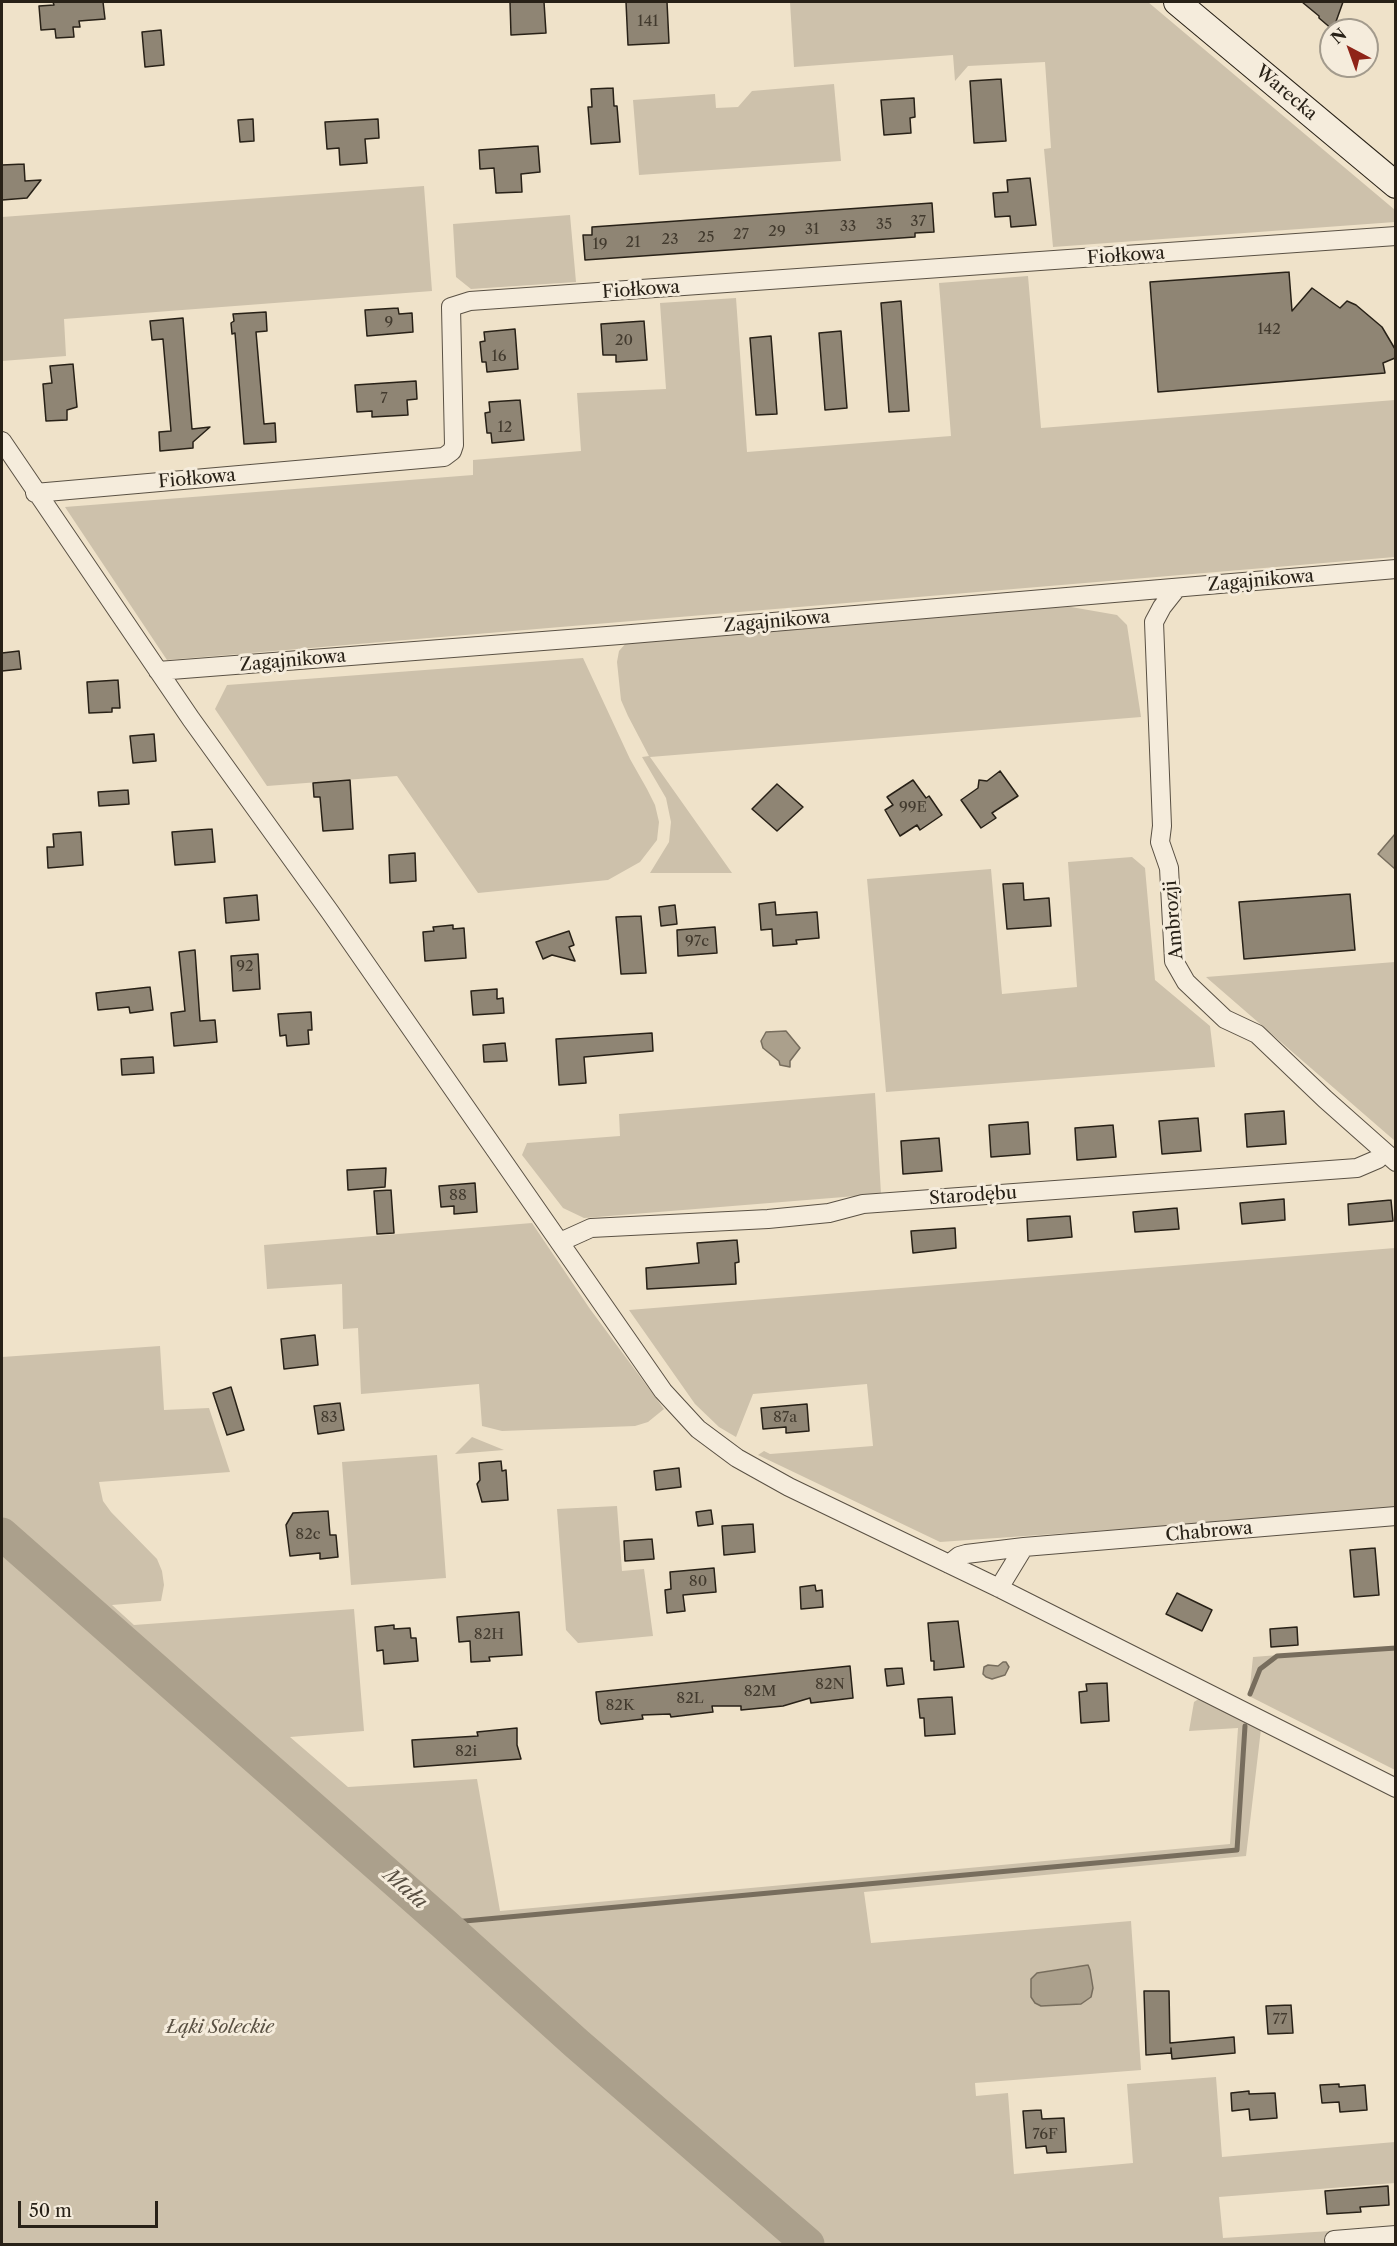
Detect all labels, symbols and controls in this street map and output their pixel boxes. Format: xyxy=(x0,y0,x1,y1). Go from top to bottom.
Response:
house number: 141 xyxy=(637,13,659,31)
north arrow xyxy=(1319,18,1379,78)
text: N xyxy=(1327,24,1350,48)
street label: Warecka xyxy=(1251,61,1321,125)
house number: 37 xyxy=(910,213,926,231)
house number: 35 xyxy=(876,216,892,234)
house number: 33 xyxy=(840,218,856,236)
house number: 31 xyxy=(805,221,819,239)
house number: 29 xyxy=(768,223,786,241)
house number: 27 xyxy=(733,226,749,244)
house number: 25 xyxy=(698,229,714,247)
house number: 23 xyxy=(662,231,678,249)
house number: 21 xyxy=(626,234,640,252)
house number: 19 xyxy=(592,236,608,254)
street label: Fiołkowa xyxy=(1086,243,1166,269)
street label: Fiołkowa xyxy=(601,277,681,303)
house number: 9 xyxy=(385,314,393,332)
house number: 142 xyxy=(1257,321,1281,339)
house number: 20 xyxy=(615,332,633,350)
house number: 16 xyxy=(491,348,507,366)
house number: 7 xyxy=(380,390,388,408)
house number: 12 xyxy=(498,419,512,437)
street label: Fiołkowa xyxy=(157,465,237,493)
street label: Zagajnikowa xyxy=(1207,566,1315,596)
street label: Zagajnikowa xyxy=(723,607,831,637)
street label: Zagajnikowa xyxy=(239,646,347,676)
house number: 99E xyxy=(899,799,927,817)
street label: Ambrozji xyxy=(1160,880,1188,960)
house number: 97c xyxy=(685,933,709,951)
house number: 92 xyxy=(236,958,254,976)
street label: Starodębu xyxy=(928,1182,1018,1210)
house number: 88 xyxy=(449,1187,467,1205)
house number: 83 xyxy=(320,1409,338,1427)
house number: 87a xyxy=(773,1409,797,1427)
street label: Chabrowa xyxy=(1165,1517,1253,1547)
house number: 82c xyxy=(295,1526,321,1544)
house number: 80 xyxy=(689,1573,707,1591)
house number: 82H xyxy=(474,1626,504,1644)
house number: 82N xyxy=(815,1676,845,1694)
house number: 82M xyxy=(744,1683,776,1701)
house number: 82L xyxy=(676,1690,704,1708)
house number: 82K xyxy=(605,1697,635,1715)
house number: 82i xyxy=(455,1743,477,1761)
water label: Mała xyxy=(378,1864,432,1914)
house number: 77 xyxy=(1273,2011,1287,2029)
park label: Łąki Soleckie xyxy=(166,2017,274,2039)
house number: 76F xyxy=(1032,2126,1058,2144)
scale bar xyxy=(21,2189,160,2227)
text: 50 m xyxy=(29,2200,72,2222)

